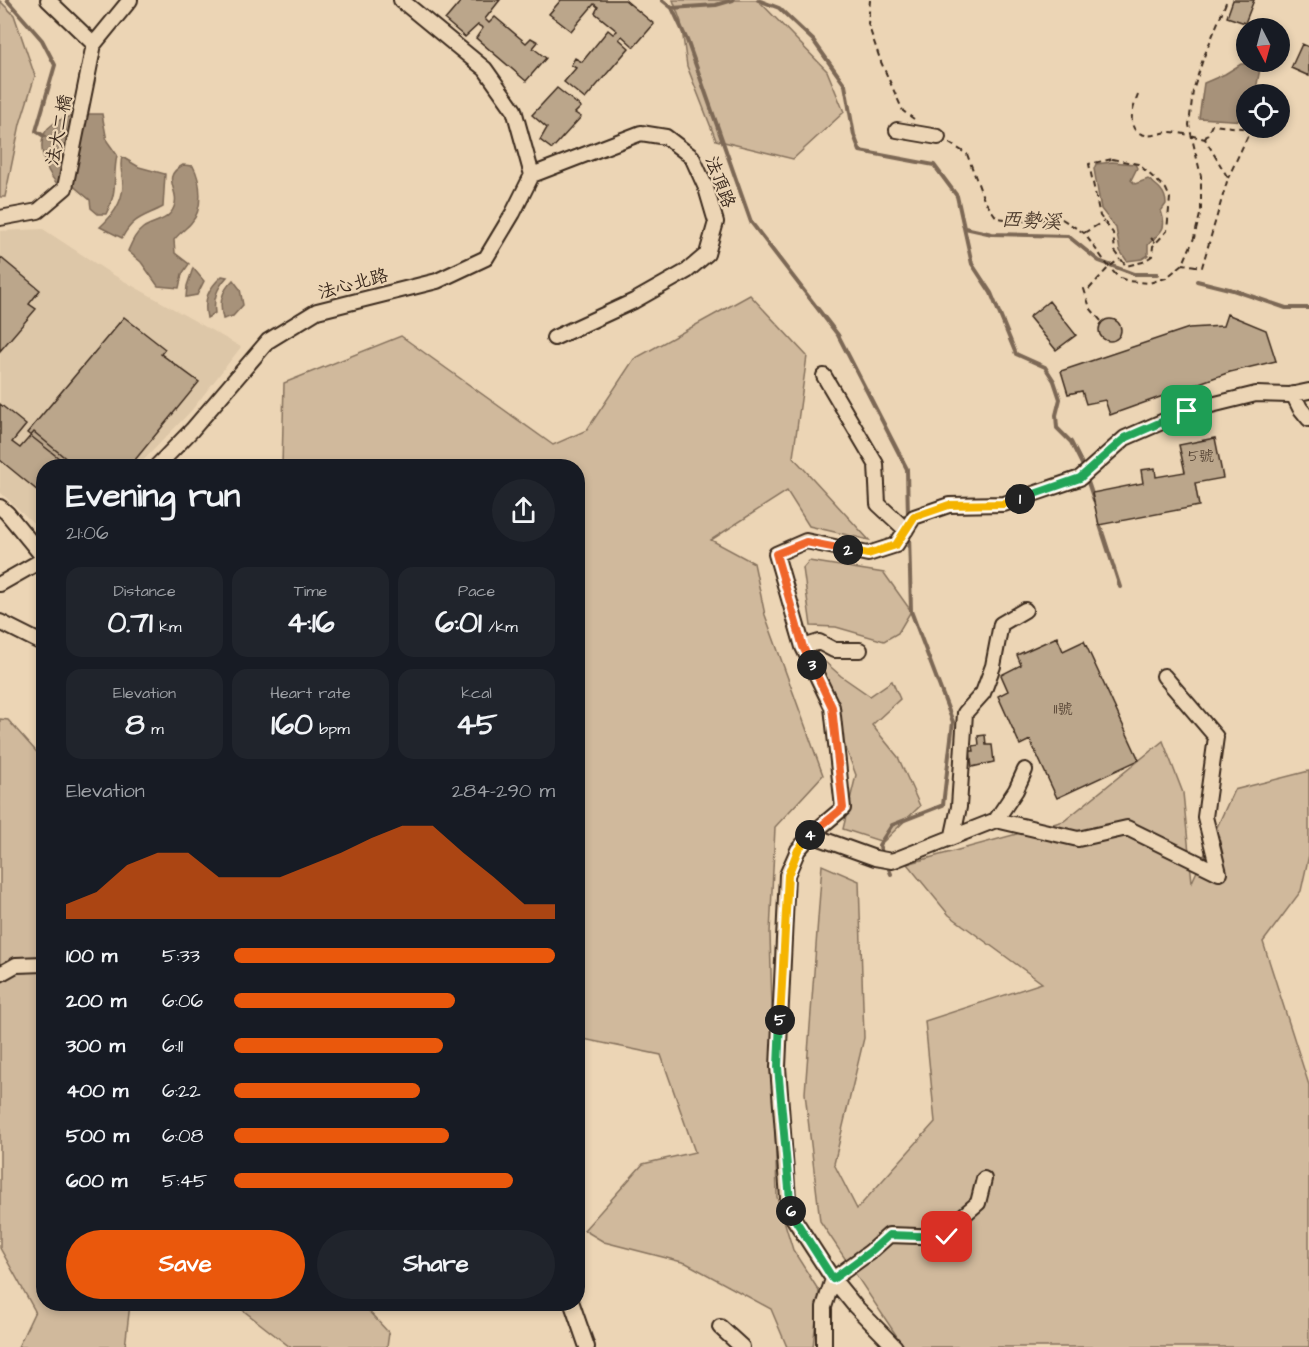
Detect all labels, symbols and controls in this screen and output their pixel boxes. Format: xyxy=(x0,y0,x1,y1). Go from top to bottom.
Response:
north arrow xyxy=(1236,18,1290,72)
map controls xyxy=(1236,18,1290,138)
button: locate xyxy=(1236,84,1290,138)
street label: 法大二橋 xyxy=(40,92,78,168)
street label: 法頂路 xyxy=(699,152,741,212)
water label: 西勢溪 xyxy=(1000,205,1063,237)
street label: 法心北路 xyxy=(315,263,391,305)
pin xyxy=(1161,385,1212,436)
icon: arrive xyxy=(1170,394,1203,427)
house number: 5號 xyxy=(1188,446,1214,467)
text: Evening run xyxy=(66,473,240,519)
button: share xyxy=(492,479,555,542)
pin: 1 xyxy=(1005,484,1035,514)
text: 1 xyxy=(1019,488,1021,510)
text: 21:06 xyxy=(66,519,109,547)
pin: 2 xyxy=(833,535,863,565)
text: 2 xyxy=(843,539,853,561)
text: Distance xyxy=(113,580,176,602)
text: Time xyxy=(294,580,327,602)
text: Pace xyxy=(458,580,495,602)
text: 0.71 xyxy=(107,602,153,644)
text: 4:16 xyxy=(286,602,335,644)
text: 6:01 xyxy=(435,602,482,644)
text: km xyxy=(153,616,182,638)
text: /km xyxy=(482,616,518,638)
pin: 3 xyxy=(797,650,827,680)
text: 3 xyxy=(808,654,816,676)
text: Elevation xyxy=(113,682,176,704)
text: Heart rate xyxy=(270,682,351,704)
text: kcal xyxy=(461,682,492,704)
house number: 11號 xyxy=(1054,699,1072,720)
text: 8 xyxy=(125,704,145,746)
text: 160 xyxy=(271,704,313,746)
text: 45 xyxy=(456,704,497,746)
text: m xyxy=(145,718,164,740)
text: bpm xyxy=(313,718,350,740)
text: Elevation xyxy=(66,777,145,805)
text: 284–290 m xyxy=(452,777,555,805)
pin: 4 xyxy=(795,820,825,850)
text: 4 xyxy=(805,824,815,846)
text: 100 m xyxy=(66,942,117,970)
text: 5:33 xyxy=(162,942,200,970)
text: 200 m xyxy=(66,987,126,1015)
text: 6:06 xyxy=(162,987,203,1015)
pin: 5 xyxy=(765,1005,795,1035)
text: 5 xyxy=(774,1009,786,1031)
text: 300 m xyxy=(66,1032,125,1060)
text: 6:11 xyxy=(162,1032,183,1060)
text: 400 m xyxy=(66,1077,128,1105)
text: 6:22 xyxy=(162,1077,201,1105)
text: 500 m xyxy=(66,1122,129,1150)
text: 6:08 xyxy=(162,1122,203,1150)
text: 600 m xyxy=(66,1167,127,1195)
text: 5:45 xyxy=(162,1167,207,1195)
pin: 6 xyxy=(776,1196,806,1226)
text: 6 xyxy=(786,1200,796,1222)
pin xyxy=(921,1211,972,1262)
icon: check xyxy=(930,1220,963,1253)
button: Save xyxy=(66,1230,305,1299)
button: Share xyxy=(317,1230,555,1299)

